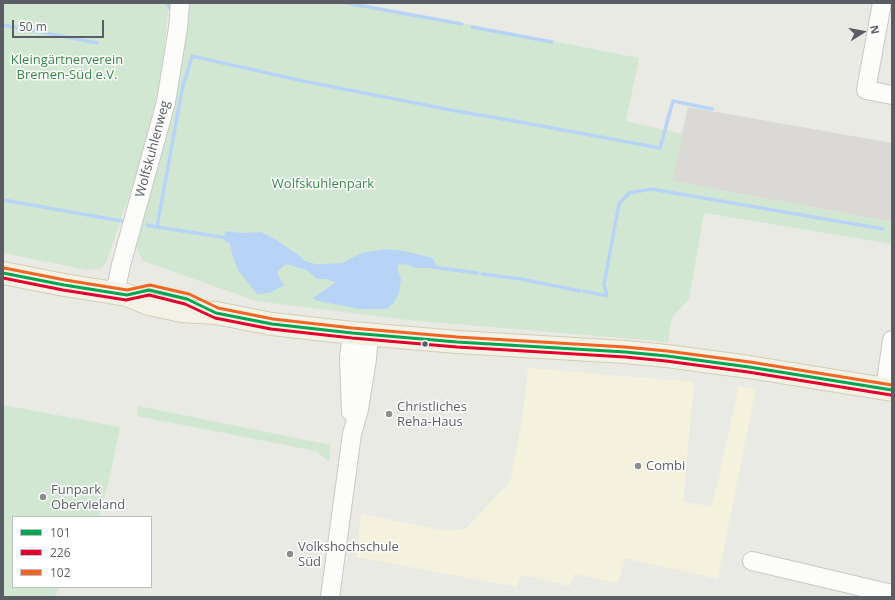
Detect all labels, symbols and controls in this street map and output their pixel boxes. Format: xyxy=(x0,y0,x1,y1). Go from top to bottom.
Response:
scale bar xyxy=(14,12,106,38)
north arrow xyxy=(843,12,883,52)
text: 50 m xyxy=(19,18,47,35)
text: N xyxy=(867,24,883,35)
park label: Kleingärtnerverein Bremen-Süd e.V. xyxy=(11,52,123,83)
street label: Wolfskuhlenweg xyxy=(133,99,173,199)
park label: Wolfskuhlenpark xyxy=(272,176,374,192)
unlabelled marker xyxy=(420,339,430,349)
place label: Christliches Reha-Haus xyxy=(397,399,467,430)
marker: Christliches Reha-Haus xyxy=(384,409,394,419)
place label: Combi xyxy=(646,458,685,474)
marker: Combi xyxy=(633,461,643,471)
place label: Funpark Obervieland xyxy=(51,482,125,513)
marker: Funpark Obervieland xyxy=(38,492,48,502)
legend xyxy=(12,516,152,588)
text: 101 xyxy=(50,524,71,541)
place label: Volkshochschule Süd xyxy=(298,539,399,570)
text: 226 xyxy=(50,544,71,561)
marker: Volkshochschule Süd xyxy=(285,549,295,559)
text: 102 xyxy=(50,564,71,581)

